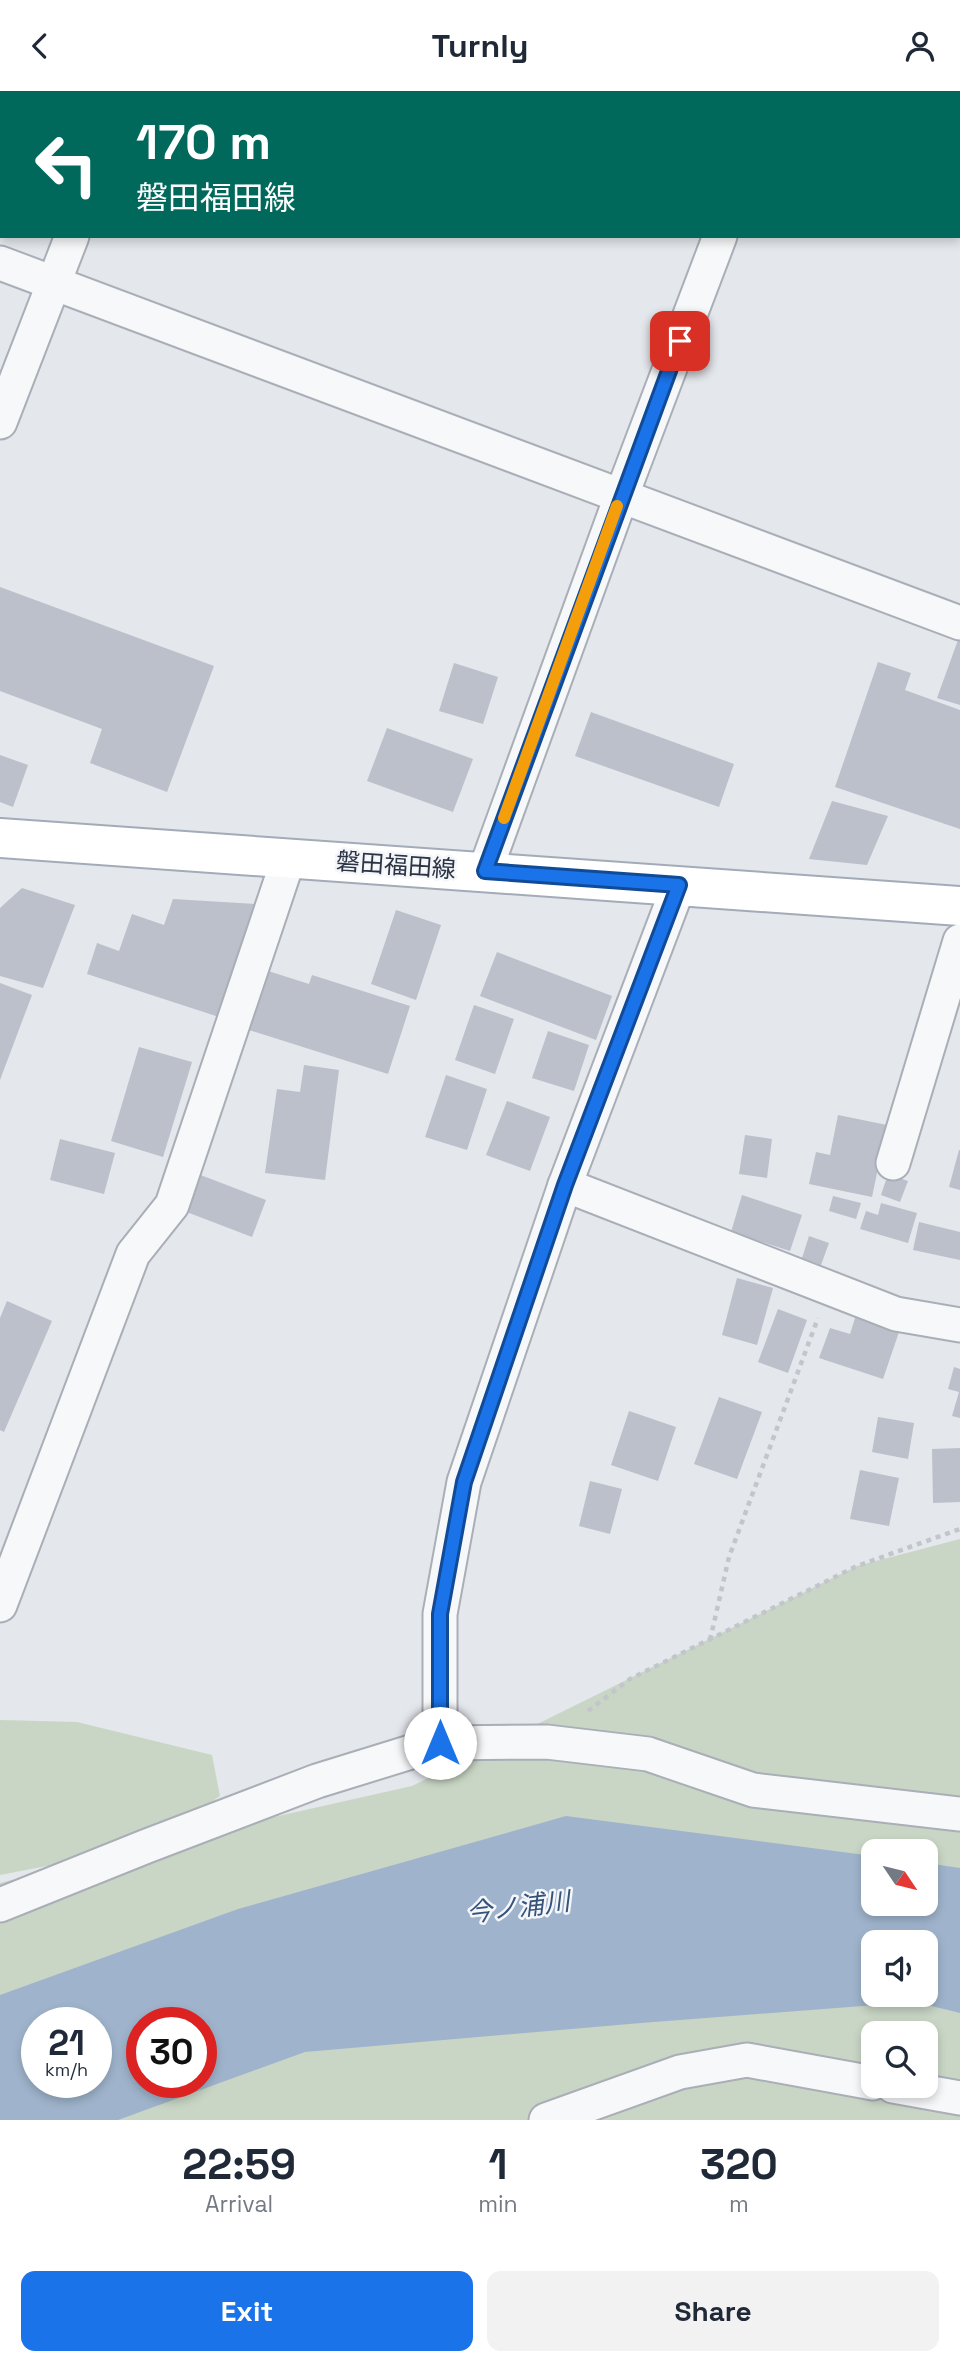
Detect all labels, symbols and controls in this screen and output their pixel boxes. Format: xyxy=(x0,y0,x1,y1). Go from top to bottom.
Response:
text: Turnly xyxy=(432,26,528,66)
icon: back xyxy=(21,27,59,65)
icon: person xyxy=(901,27,939,65)
text: 170 m xyxy=(136,111,271,173)
icon: left xyxy=(21,119,112,210)
text: 磐田福田線 xyxy=(136,178,296,218)
pin xyxy=(650,311,710,371)
icon: arrive xyxy=(661,322,699,360)
street label: 磐田福田線 xyxy=(335,845,457,885)
position arrow xyxy=(403,1706,477,1780)
north arrow xyxy=(861,1839,938,1916)
map controls xyxy=(861,1839,938,2098)
water label: 今ノ浦川 xyxy=(464,1883,575,1930)
button: sound xyxy=(861,1930,938,2007)
speed limit sign: 30 xyxy=(126,2007,217,2098)
text: 21 xyxy=(48,2021,85,2065)
button: search xyxy=(861,2021,938,2098)
text: km/h xyxy=(45,2058,88,2081)
text: 22:59 xyxy=(182,2138,296,2191)
text: 1 xyxy=(488,2138,507,2191)
text: 320 xyxy=(700,2138,778,2191)
text: Arrival xyxy=(205,2189,273,2219)
text: min xyxy=(478,2189,518,2219)
text: m xyxy=(729,2189,749,2219)
button: Exit xyxy=(21,2271,473,2351)
button: Share xyxy=(487,2271,939,2351)

